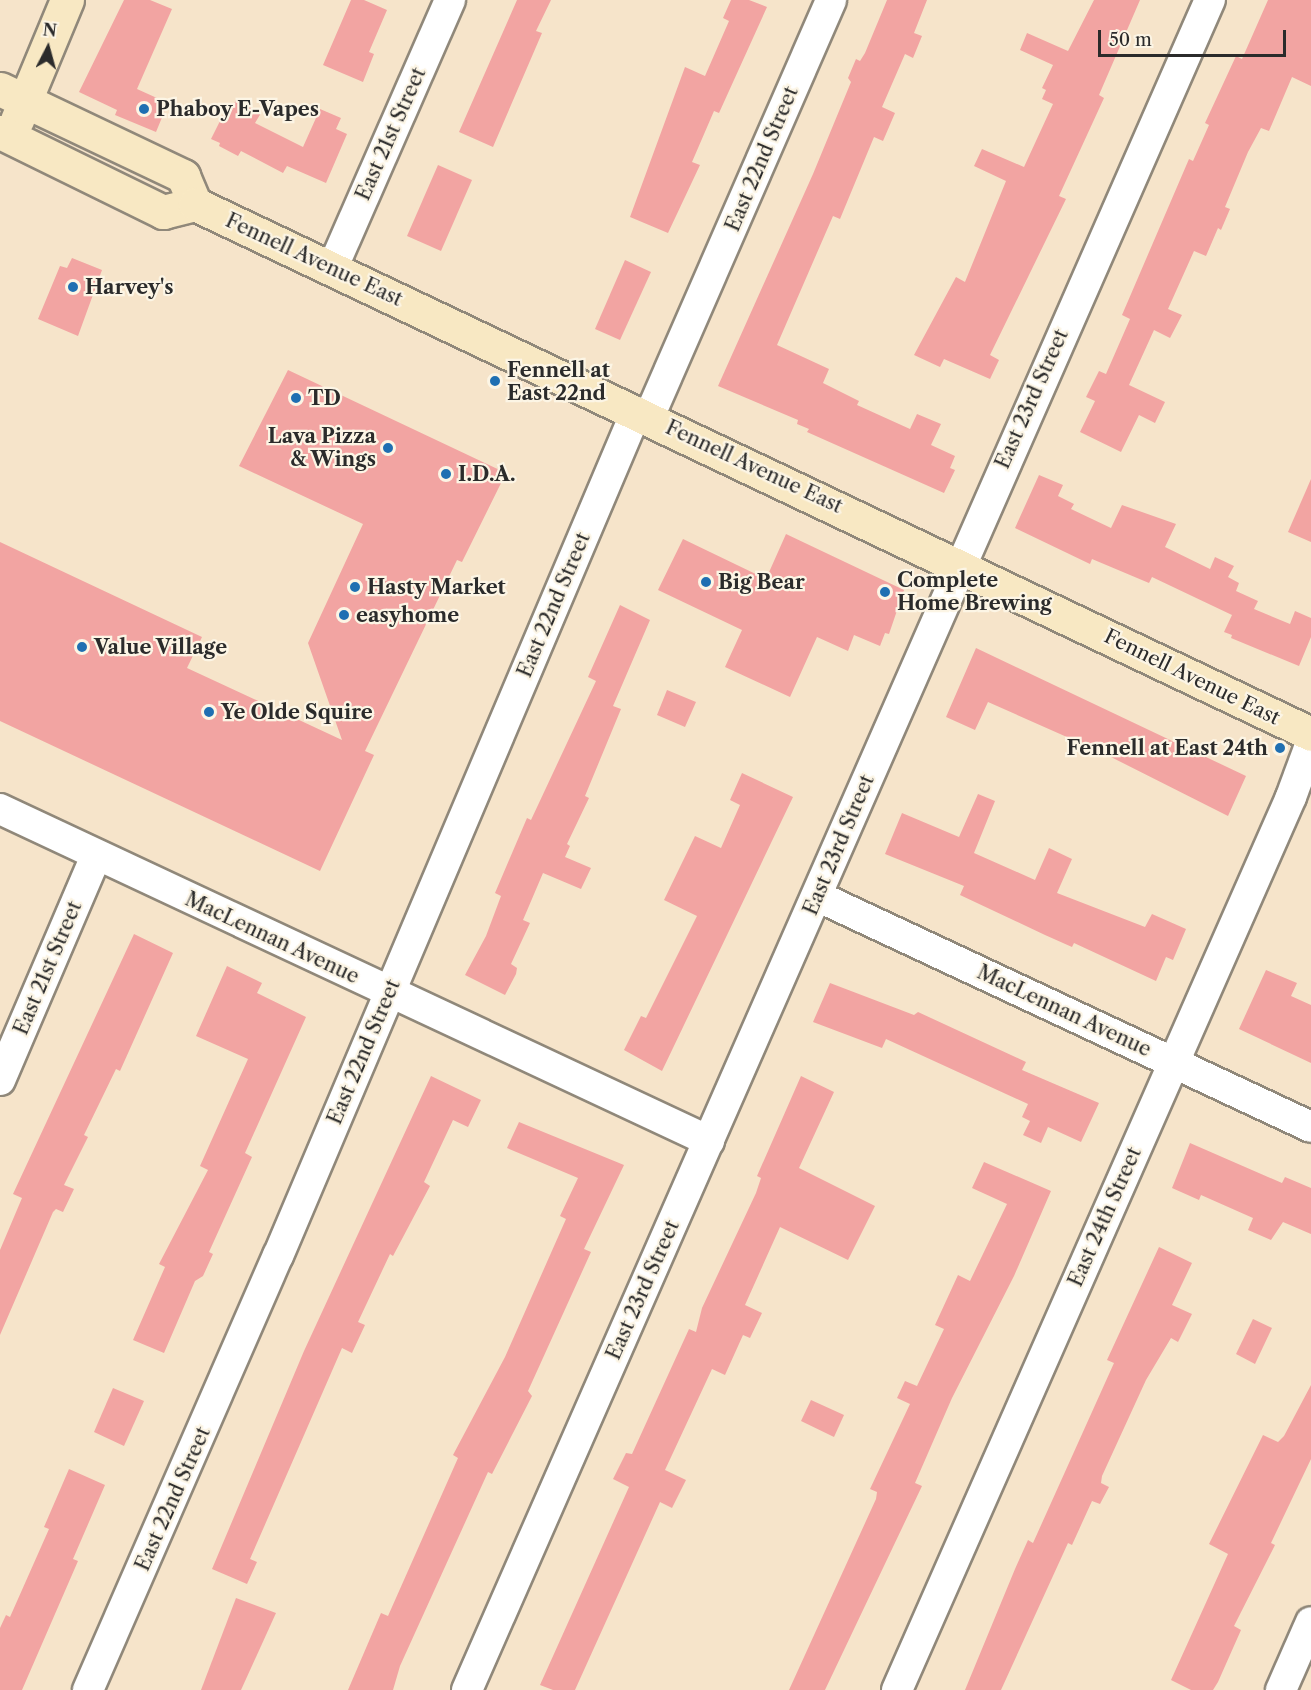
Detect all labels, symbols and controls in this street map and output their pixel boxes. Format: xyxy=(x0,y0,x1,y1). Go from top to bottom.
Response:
north arrow xyxy=(18,18,78,78)
scale bar xyxy=(1101,18,1288,56)
text: N xyxy=(42,19,58,41)
text: 50 m xyxy=(1109,29,1152,51)
street label: East 21st Street xyxy=(351,64,431,204)
street label: East 22nd Street xyxy=(721,83,803,235)
place label: Phaboy E-Vapes xyxy=(156,97,320,121)
marker: Phaboy E-Vapes xyxy=(137,102,151,116)
street label: Fennell Avenue East xyxy=(221,208,407,312)
place label: Harvey's xyxy=(85,275,174,299)
marker: Harvey's xyxy=(66,280,80,294)
street label: East 23rd Street xyxy=(990,326,1074,472)
place label: Fennell at East 22nd xyxy=(507,358,610,405)
marker: Fennell at East 22nd xyxy=(488,374,502,388)
place label: TD xyxy=(308,386,341,410)
marker: TD xyxy=(289,391,303,405)
street label: Fennell Avenue East xyxy=(661,415,847,519)
place label: Lava Pizza & Wings xyxy=(268,424,376,471)
marker: Lava Pizza & Wings xyxy=(381,441,395,455)
place label: I.D.A. xyxy=(458,462,515,486)
marker: I.D.A. xyxy=(439,467,453,481)
street label: East 22nd Street xyxy=(513,529,595,681)
place label: Complete Home Brewing xyxy=(897,568,1052,615)
place label: Big Bear xyxy=(718,570,805,594)
place label: Hasty Market xyxy=(367,575,506,599)
marker: Big Bear xyxy=(699,575,713,589)
marker: Hasty Market xyxy=(348,580,362,594)
marker: Complete Home Brewing xyxy=(878,585,892,599)
place label: easyhome xyxy=(356,603,459,627)
marker: easyhome xyxy=(337,608,351,622)
street label: Fennell Avenue East xyxy=(1100,624,1284,730)
place label: Value Village xyxy=(94,635,228,659)
marker: Value Village xyxy=(75,640,89,654)
place label: Ye Olde Squire xyxy=(221,700,373,724)
marker: Ye Olde Squire xyxy=(202,705,216,719)
place label: Fennell at East 24th xyxy=(1066,736,1268,760)
marker: Fennell at East 24th xyxy=(1273,741,1287,755)
street label: East 23rd Street xyxy=(799,771,879,919)
street label: MacLennan Avenue xyxy=(181,887,363,989)
street label: East 21st Street xyxy=(9,898,87,1038)
street label: MacLennan Avenue xyxy=(973,960,1155,1062)
street label: East 22nd Street xyxy=(323,976,405,1128)
street label: East 24th Street xyxy=(1064,1144,1146,1290)
street label: East 23rd Street xyxy=(601,1217,685,1363)
street label: East 22nd Street xyxy=(131,1423,215,1575)

